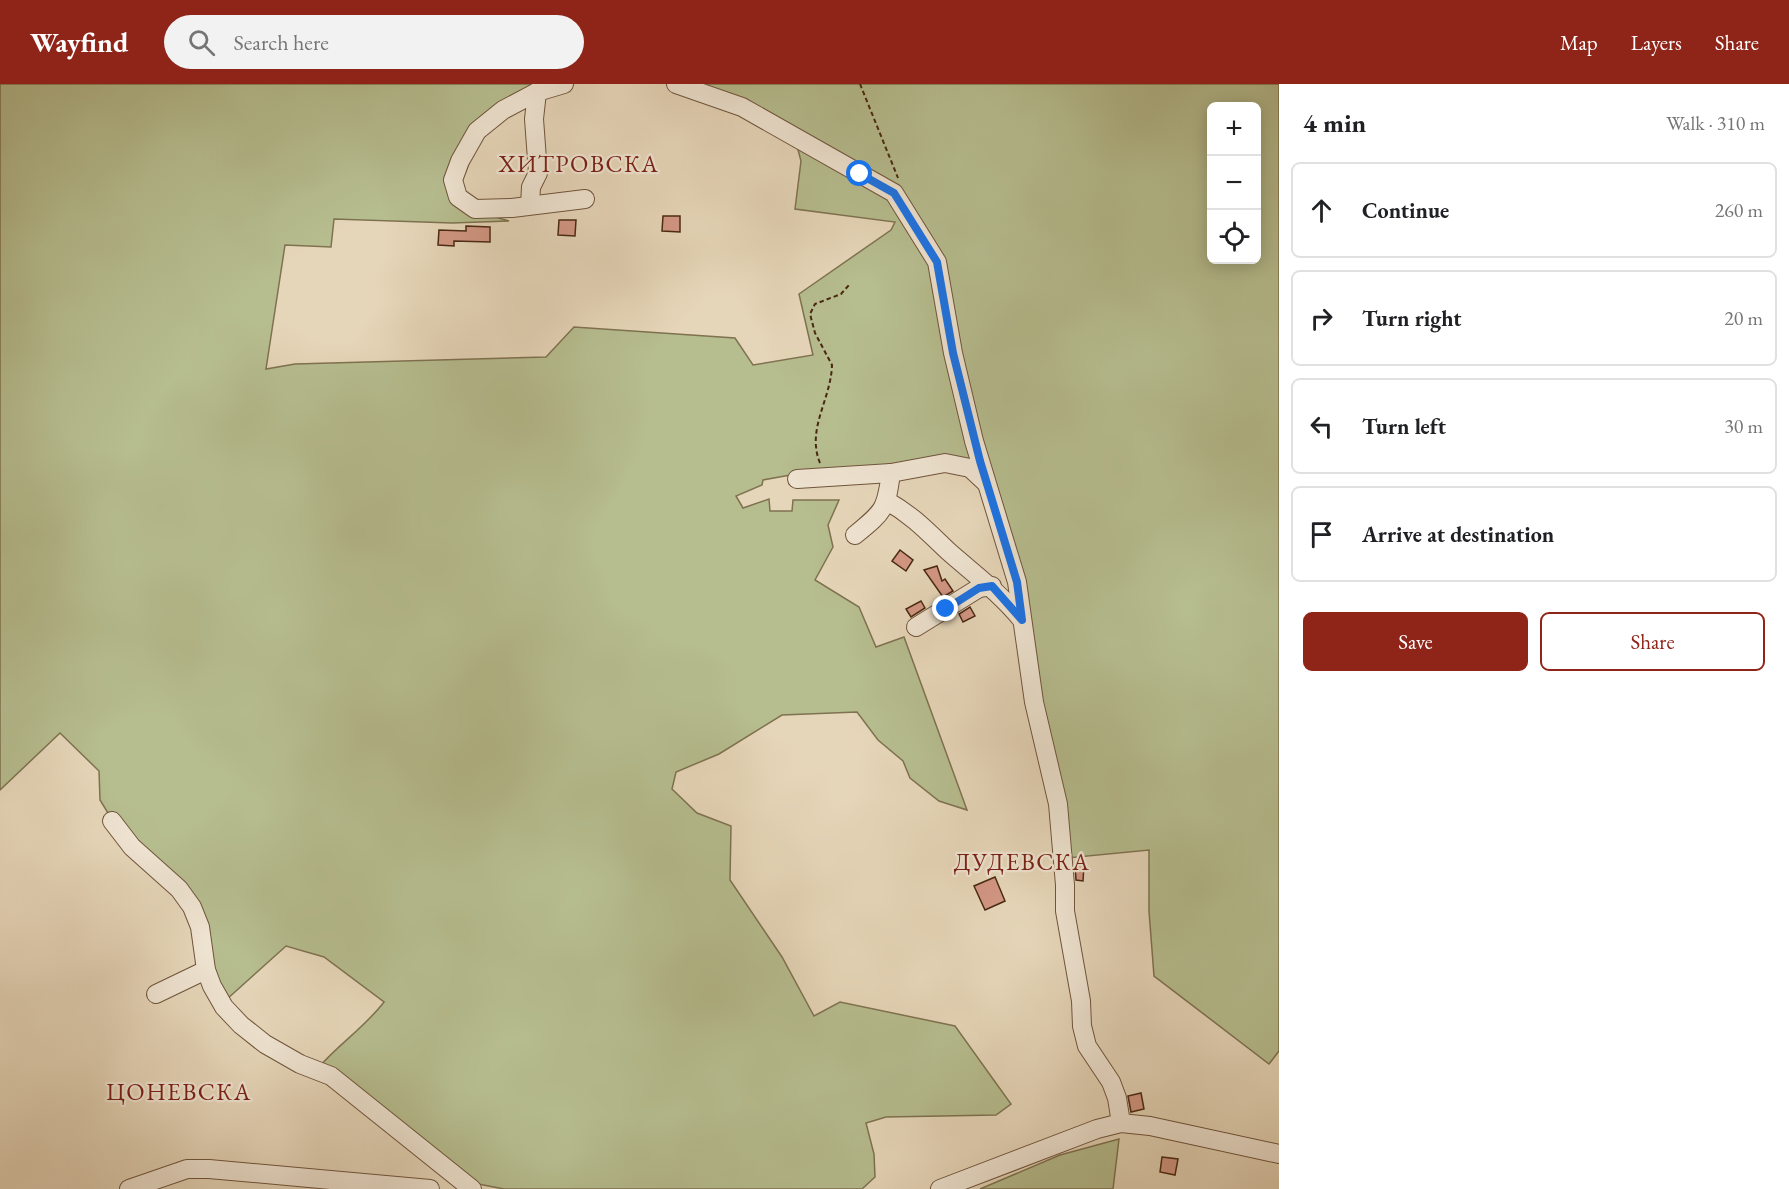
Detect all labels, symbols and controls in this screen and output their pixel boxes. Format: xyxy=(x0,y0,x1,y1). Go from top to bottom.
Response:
search box xyxy=(164,15,584,69)
text: Wayfind xyxy=(30,24,128,60)
icon: search xyxy=(185,26,218,59)
text: Search here xyxy=(233,28,329,57)
text: Map xyxy=(1560,29,1598,56)
text: Layers xyxy=(1631,29,1682,56)
text: Share xyxy=(1715,29,1759,56)
map controls xyxy=(1207,102,1261,264)
button: + xyxy=(1207,102,1261,156)
text: 4 min xyxy=(1303,106,1366,140)
text: Walk · 310 m xyxy=(1666,110,1765,136)
district label: ХИТРОВСКА xyxy=(498,148,659,179)
button: − xyxy=(1207,156,1261,210)
route start xyxy=(846,160,872,186)
icon: ahead xyxy=(1305,194,1338,227)
text: Continue xyxy=(1362,196,1449,225)
text: 260 m xyxy=(1715,197,1763,223)
button: locate xyxy=(1207,210,1261,264)
icon: right xyxy=(1305,302,1338,335)
text: Turn right xyxy=(1362,304,1461,333)
text: 20 m xyxy=(1724,305,1763,331)
icon: left xyxy=(1305,410,1338,443)
text: Turn left xyxy=(1362,412,1446,441)
text: 30 m xyxy=(1724,413,1763,439)
icon: arrive xyxy=(1305,518,1338,551)
text: Arrive at destination xyxy=(1362,520,1554,549)
route end xyxy=(932,595,958,621)
button: Save xyxy=(1303,612,1528,671)
button: Share xyxy=(1540,612,1765,671)
district label: ДУДЕВСКА xyxy=(954,846,1090,877)
district label: ЦОНЕВСКА xyxy=(106,1076,252,1107)

